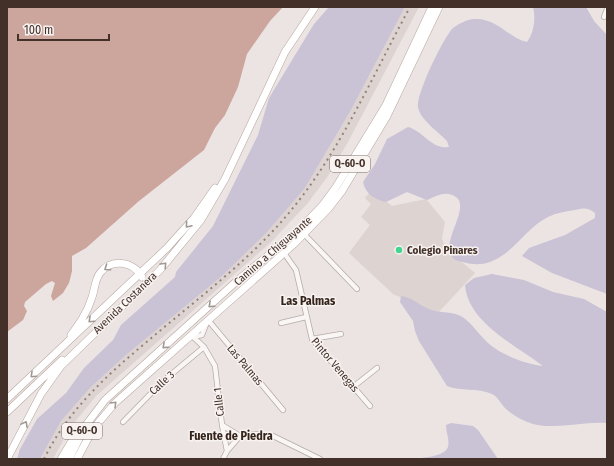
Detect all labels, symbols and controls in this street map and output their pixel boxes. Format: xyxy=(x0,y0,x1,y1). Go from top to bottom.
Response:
scale bar xyxy=(18,16,109,42)
text: 100 m xyxy=(24,23,53,37)
road number: Q-60-O xyxy=(330,156,370,172)
street label: Camino a Chiguayante xyxy=(231,214,315,288)
one-way arrow xyxy=(185,220,192,228)
place label: Colegio Pinares xyxy=(407,244,478,257)
marker: Colegio Pinares xyxy=(394,245,404,255)
one-way arrow xyxy=(159,262,167,270)
one-way arrow xyxy=(104,263,111,270)
street label: Avenida Costanera xyxy=(90,269,160,337)
district label: Las Palmas xyxy=(281,294,336,308)
one-way arrow xyxy=(208,301,215,308)
one-way arrow xyxy=(89,315,96,322)
street label: Pintor Venegas xyxy=(309,335,362,395)
one-way arrow xyxy=(162,342,169,349)
street label: Las Palmas xyxy=(224,342,266,388)
street label: Calle 3 xyxy=(147,368,177,398)
one-way arrow xyxy=(30,370,38,378)
street label: Calle 1 xyxy=(211,387,227,417)
one-way arrow xyxy=(109,401,117,409)
one-way arrow xyxy=(21,421,28,429)
road number: Q-60-O xyxy=(62,423,102,439)
district label: Fuente de Piedra xyxy=(189,429,273,443)

